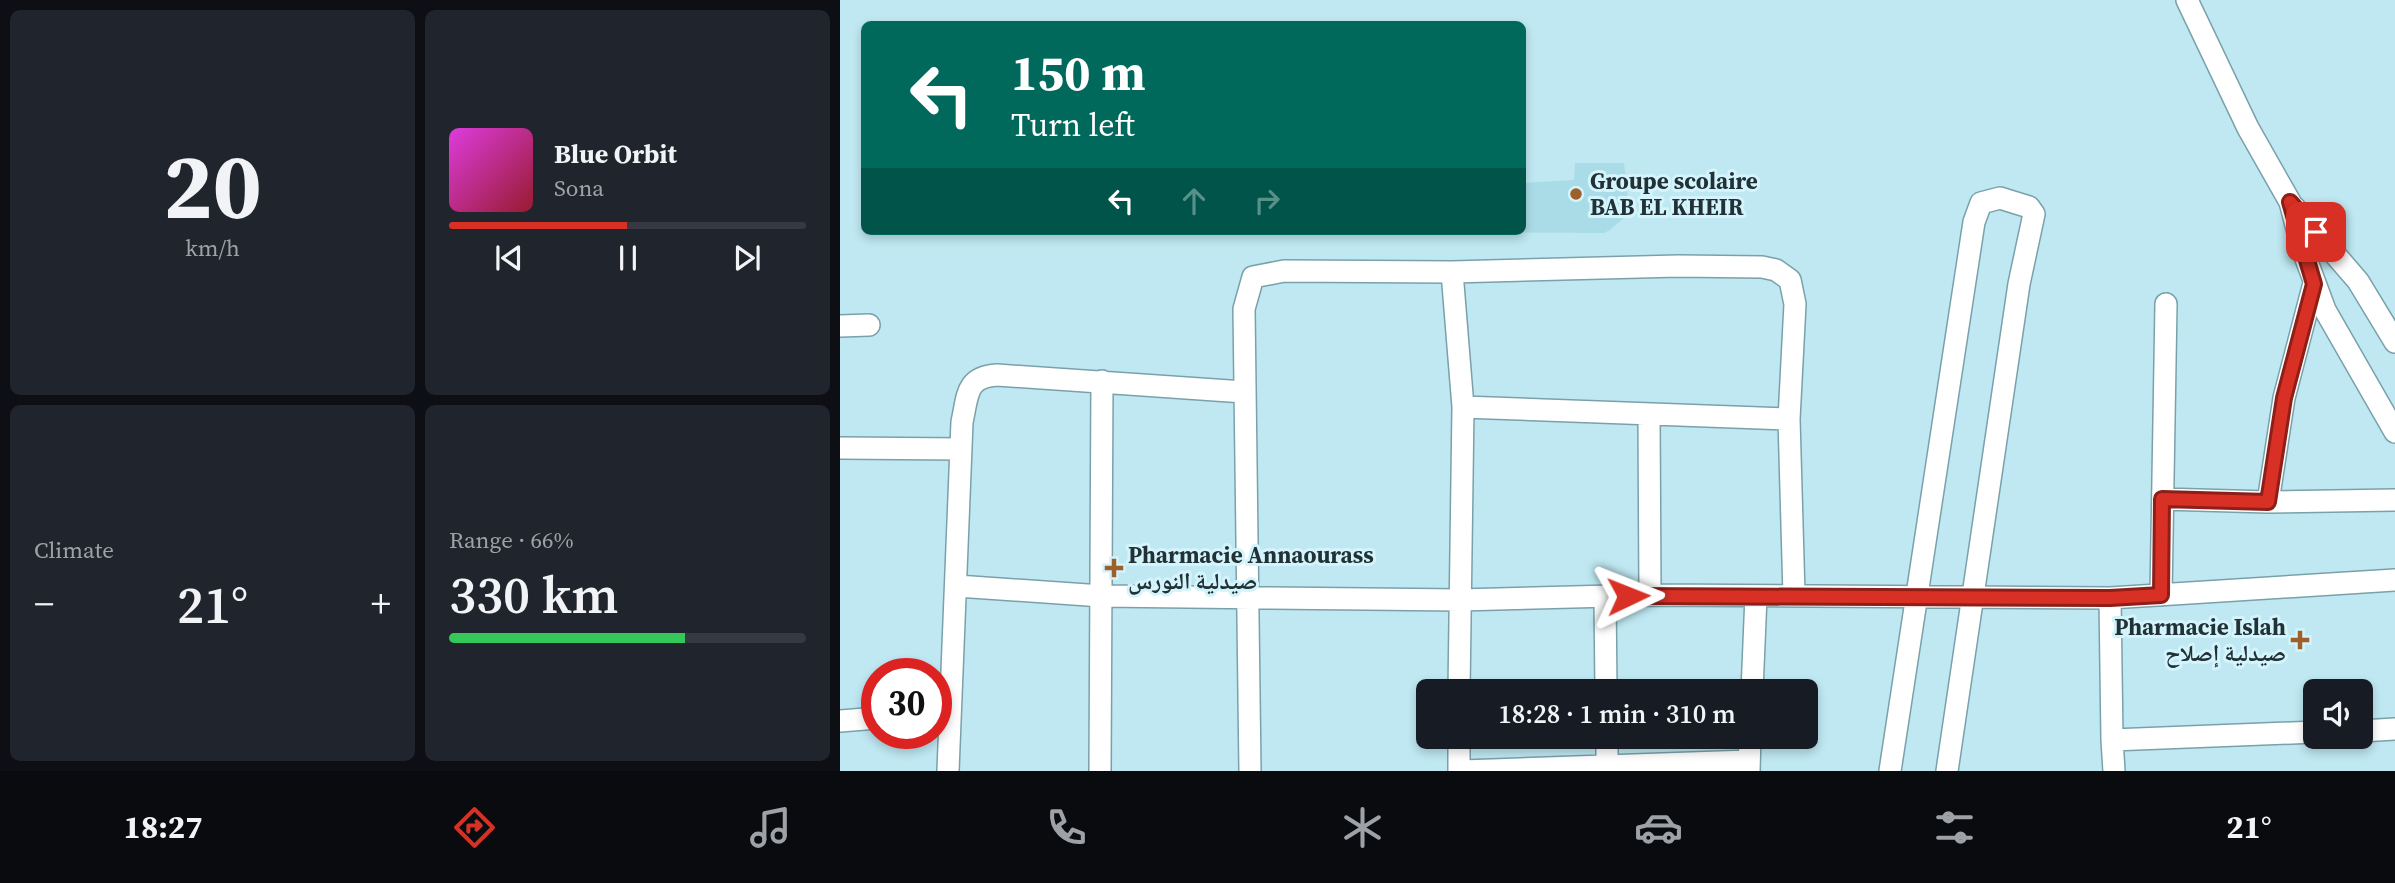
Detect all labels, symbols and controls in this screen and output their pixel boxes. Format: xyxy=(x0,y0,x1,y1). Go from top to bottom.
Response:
text: 150 m xyxy=(1011,39,1146,106)
icon: left xyxy=(896,49,987,140)
text: Turn left xyxy=(1011,103,1135,147)
text: 20 xyxy=(163,124,262,248)
text: Blue Orbit xyxy=(554,136,677,172)
place label: Groupe scolaire BAB EL KHEIR xyxy=(1590,165,1758,223)
text: Sona xyxy=(554,172,604,204)
icon: left xyxy=(1102,182,1140,220)
icon: ahead xyxy=(1175,182,1213,220)
icon: right xyxy=(1248,182,1286,220)
marker: Groupe scolaire BAB EL KHEIR xyxy=(1568,186,1584,202)
pin xyxy=(2286,202,2346,262)
icon: arrive xyxy=(2297,213,2335,251)
text: km/h xyxy=(185,232,240,264)
icon: previous xyxy=(490,239,528,277)
icon: pause xyxy=(609,239,647,277)
icon: next xyxy=(728,239,766,277)
text: Range · 66% xyxy=(449,524,574,556)
text: Climate xyxy=(34,534,114,566)
place label: Pharmacie Annaourass صيدلية النورس xyxy=(1128,539,1374,597)
text: 330 km xyxy=(449,559,618,630)
position arrow xyxy=(1591,559,1665,633)
marker: Pharmacie Annaourass صيدلية النورس xyxy=(1106,560,1122,576)
text: 21° xyxy=(177,569,248,640)
text: − xyxy=(34,578,54,630)
text: + xyxy=(371,578,391,630)
place label: Pharmacie Islah صيدلية إصلاح xyxy=(2114,611,2286,669)
marker: Pharmacie Islah صيدلية إصلاح xyxy=(2292,632,2308,648)
speed limit sign: 30 xyxy=(861,658,952,749)
map controls xyxy=(2303,679,2373,749)
button: sound xyxy=(2303,679,2373,749)
text: 18:28 · 1 min · 310 m xyxy=(1498,696,1736,732)
icon: directions xyxy=(450,803,499,852)
icon: music xyxy=(746,803,795,852)
icon: phone xyxy=(1042,803,1091,852)
icon: climate xyxy=(1338,803,1387,852)
icon: car xyxy=(1634,803,1683,852)
icon: filters xyxy=(1930,803,1979,852)
text: 18:27 xyxy=(124,805,203,849)
text: 21° xyxy=(2226,805,2271,849)

